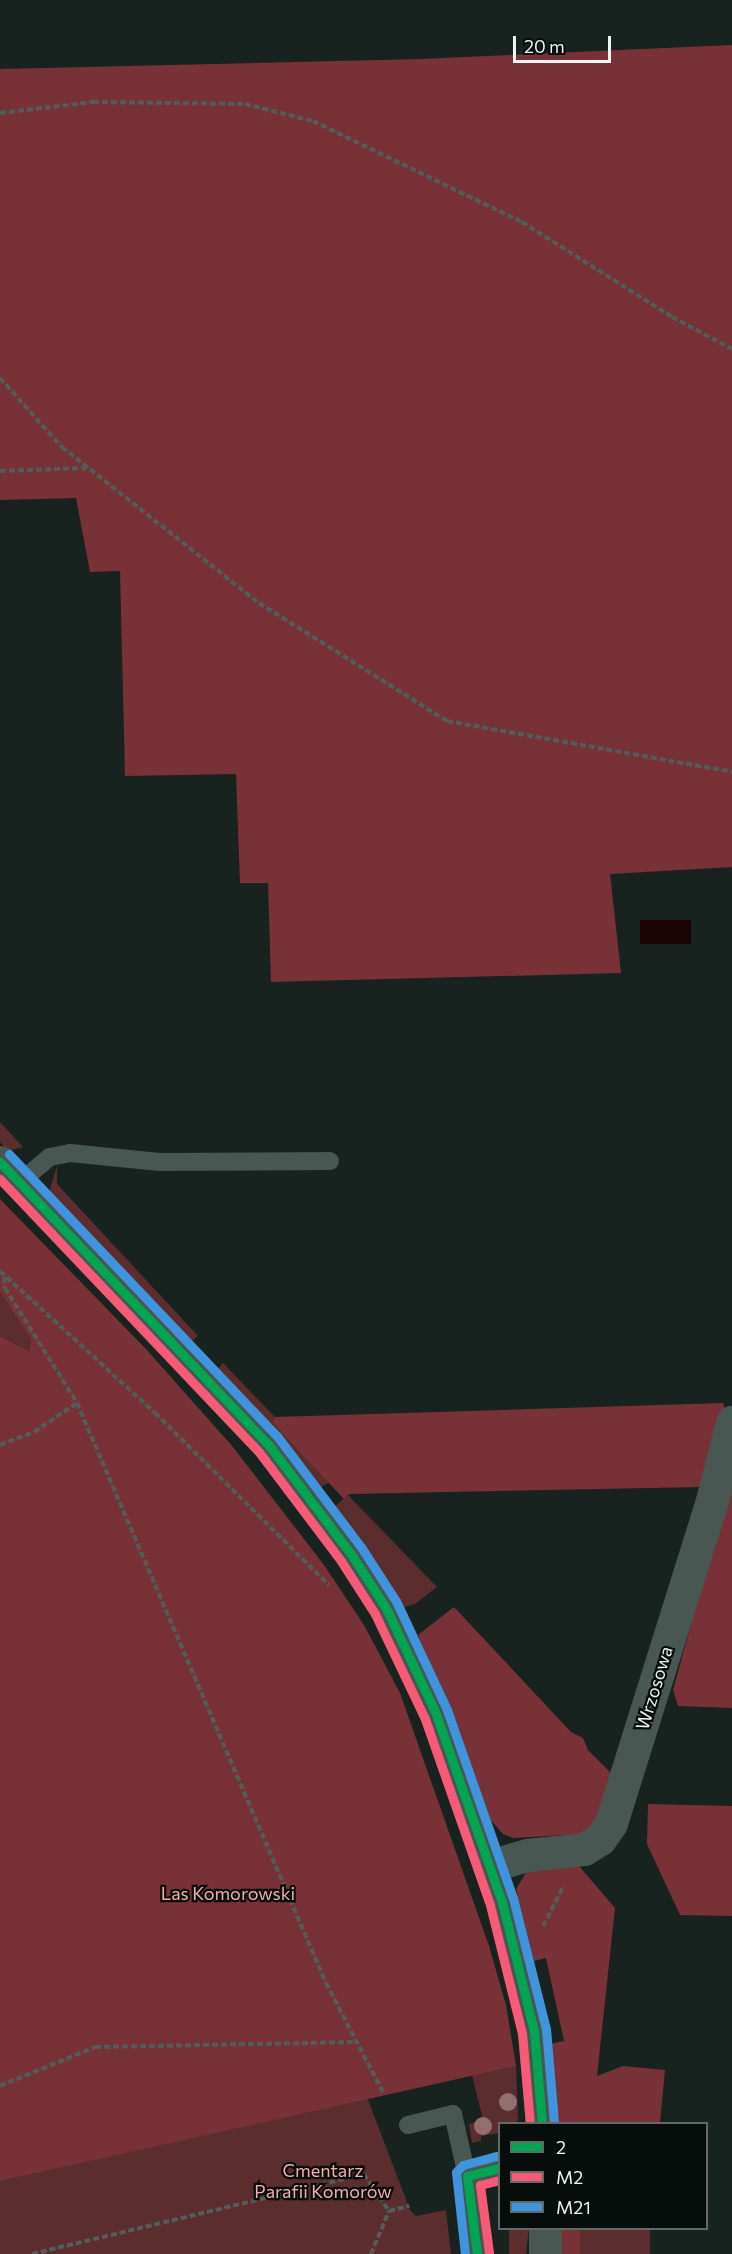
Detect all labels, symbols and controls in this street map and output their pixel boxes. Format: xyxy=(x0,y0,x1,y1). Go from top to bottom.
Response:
scale bar xyxy=(516,24,614,62)
text: 20 m xyxy=(524,35,565,57)
street label: Wrzosowa xyxy=(631,1644,677,1732)
park label: Las Komorowski xyxy=(161,1882,295,1904)
legend xyxy=(498,2122,708,2230)
text: 2 xyxy=(556,2136,566,2158)
park label: Cmentarz Parafii Komorów xyxy=(254,2160,392,2202)
text: M2 xyxy=(556,2166,583,2188)
text: M21 xyxy=(556,2196,591,2218)

